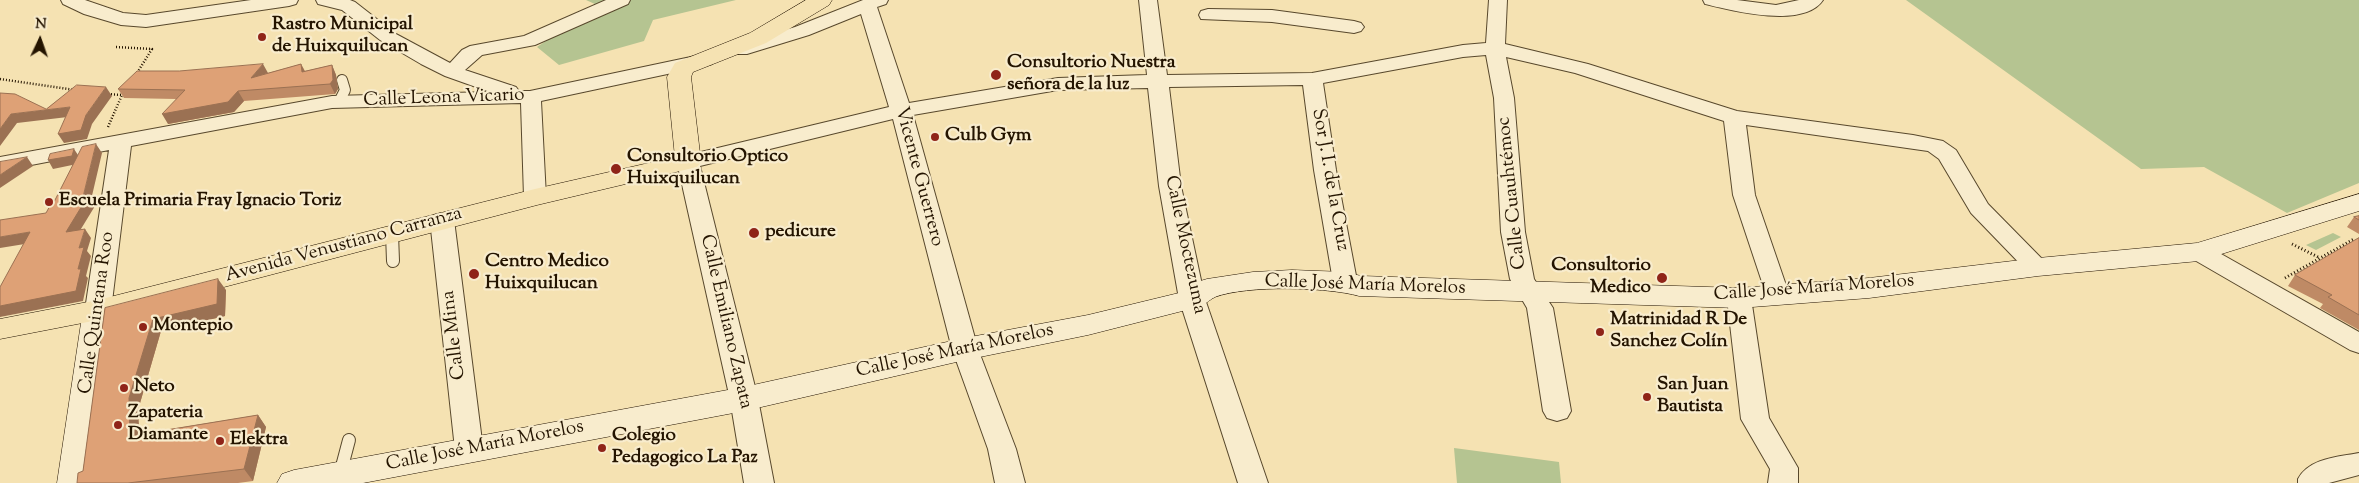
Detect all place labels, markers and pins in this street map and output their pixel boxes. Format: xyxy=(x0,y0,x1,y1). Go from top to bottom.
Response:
place label: Rastro Municipal de Huixquilucan xyxy=(272,15,413,59)
marker: Rastro Municipal de Huixquilucan xyxy=(256,31,268,43)
place label: Consultorio Nuestra señora de la luz xyxy=(1007,53,1175,97)
marker: Consultorio Nuestra señora de la luz xyxy=(989,68,1003,82)
place label: Culb Gym xyxy=(945,126,1032,148)
marker: Culb Gym xyxy=(929,131,941,143)
place label: Consultorio Optico Huixquilucan xyxy=(627,147,788,191)
marker: Consultorio Optico Huixquilucan xyxy=(609,162,623,176)
place label: Escuela Primaria Fray Ignacio Toriz xyxy=(59,191,342,213)
marker: Escuela Primaria Fray Ignacio Toriz xyxy=(43,196,55,208)
place label: pedicure xyxy=(765,222,836,244)
marker: pedicure xyxy=(747,226,761,240)
place label: Centro Medico Huixquilucan xyxy=(485,252,609,296)
place label: Consultorio Medico xyxy=(1551,256,1651,300)
marker: Centro Medico Huixquilucan xyxy=(467,267,481,281)
marker: Consultorio Medico xyxy=(1655,271,1669,285)
place label: Matrinidad R De Sanchez Colín xyxy=(1610,310,1747,354)
place label: Montepio xyxy=(153,316,233,338)
marker: Montepio xyxy=(137,321,149,333)
marker: Matrinidad R De Sanchez Colín xyxy=(1594,326,1606,338)
place label: San Juan Bautista xyxy=(1657,375,1729,419)
place label: Neto xyxy=(134,377,175,399)
marker: Neto xyxy=(118,382,130,394)
marker: San Juan Bautista xyxy=(1641,391,1653,403)
place label: Zapateria Diamante xyxy=(128,403,208,447)
marker: Zapateria Diamante xyxy=(112,419,124,431)
place label: Colegio Pedagogico La Paz xyxy=(612,426,758,470)
place label: Elektra xyxy=(230,430,288,452)
marker: Elektra xyxy=(214,435,226,447)
marker: Colegio Pedagogico La Paz xyxy=(596,442,608,454)

